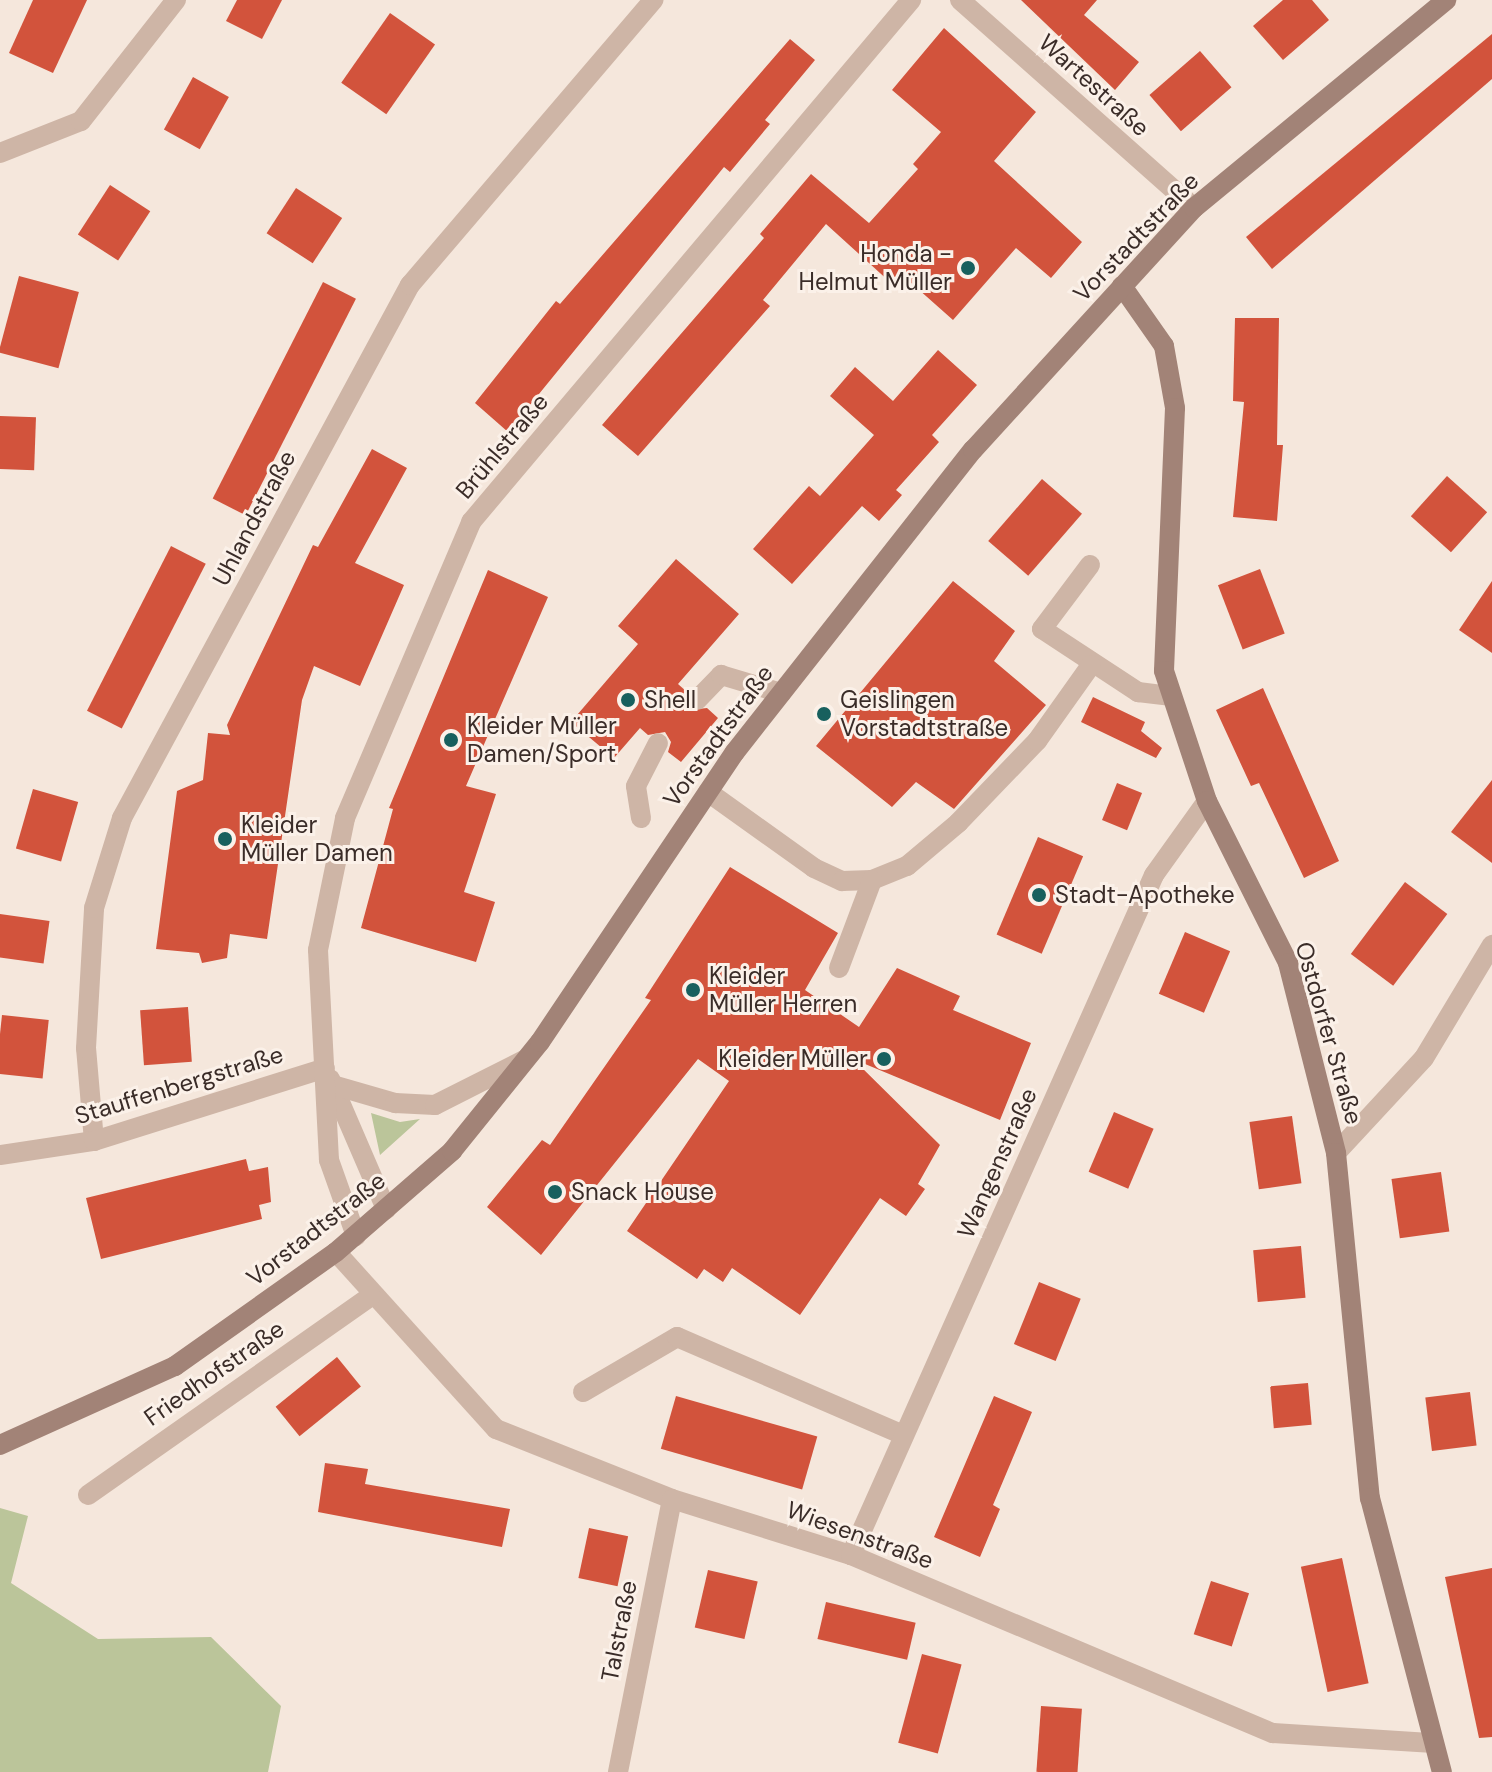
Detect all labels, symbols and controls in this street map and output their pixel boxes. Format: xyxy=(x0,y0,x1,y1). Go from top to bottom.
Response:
street label: Wartestraße xyxy=(1033,28,1155,142)
street label: Vorstadtstraße xyxy=(1067,167,1205,307)
place label: Honda - Helmut Müller xyxy=(799,240,952,296)
marker: Honda - Helmut Müller xyxy=(959,259,977,277)
street label: Brühlstraße xyxy=(450,388,554,504)
street label: Uhlandstraße xyxy=(206,446,302,590)
street label: Vorstadtstraße xyxy=(657,660,779,812)
place label: Shell xyxy=(644,686,696,714)
place label: Geislingen Vorstadtstraße xyxy=(840,686,1008,742)
marker: Shell xyxy=(619,691,637,709)
marker: Geislingen Vorstadtstraße xyxy=(815,705,833,723)
place label: Kleider Müller Damen/Sport xyxy=(467,712,617,768)
marker: Kleider Müller Damen/Sport xyxy=(442,731,460,749)
place label: Kleider Müller Damen xyxy=(241,811,393,867)
marker: Kleider Müller Damen xyxy=(216,830,234,848)
place label: Stadt-Apotheke xyxy=(1055,881,1235,909)
marker: Stadt-Apotheke xyxy=(1030,886,1048,904)
street label: Ostdorfer Straße xyxy=(1289,939,1369,1127)
place label: Kleider Müller Herren xyxy=(709,962,857,1018)
marker: Kleider Müller Herren xyxy=(684,981,702,999)
street label: Stauffenbergstraße xyxy=(71,1040,287,1130)
place label: Kleider Müller xyxy=(718,1045,868,1073)
marker: Kleider Müller xyxy=(875,1050,893,1068)
street label: Wangenstraße xyxy=(951,1083,1043,1243)
street label: Vorstadtstraße xyxy=(241,1166,391,1292)
place label: Snack House xyxy=(571,1178,714,1206)
marker: Snack House xyxy=(546,1183,564,1201)
street label: Friedhofstraße xyxy=(139,1314,289,1432)
street label: Wiesenstraße xyxy=(783,1495,937,1575)
street label: Talstraße xyxy=(595,1578,643,1684)

